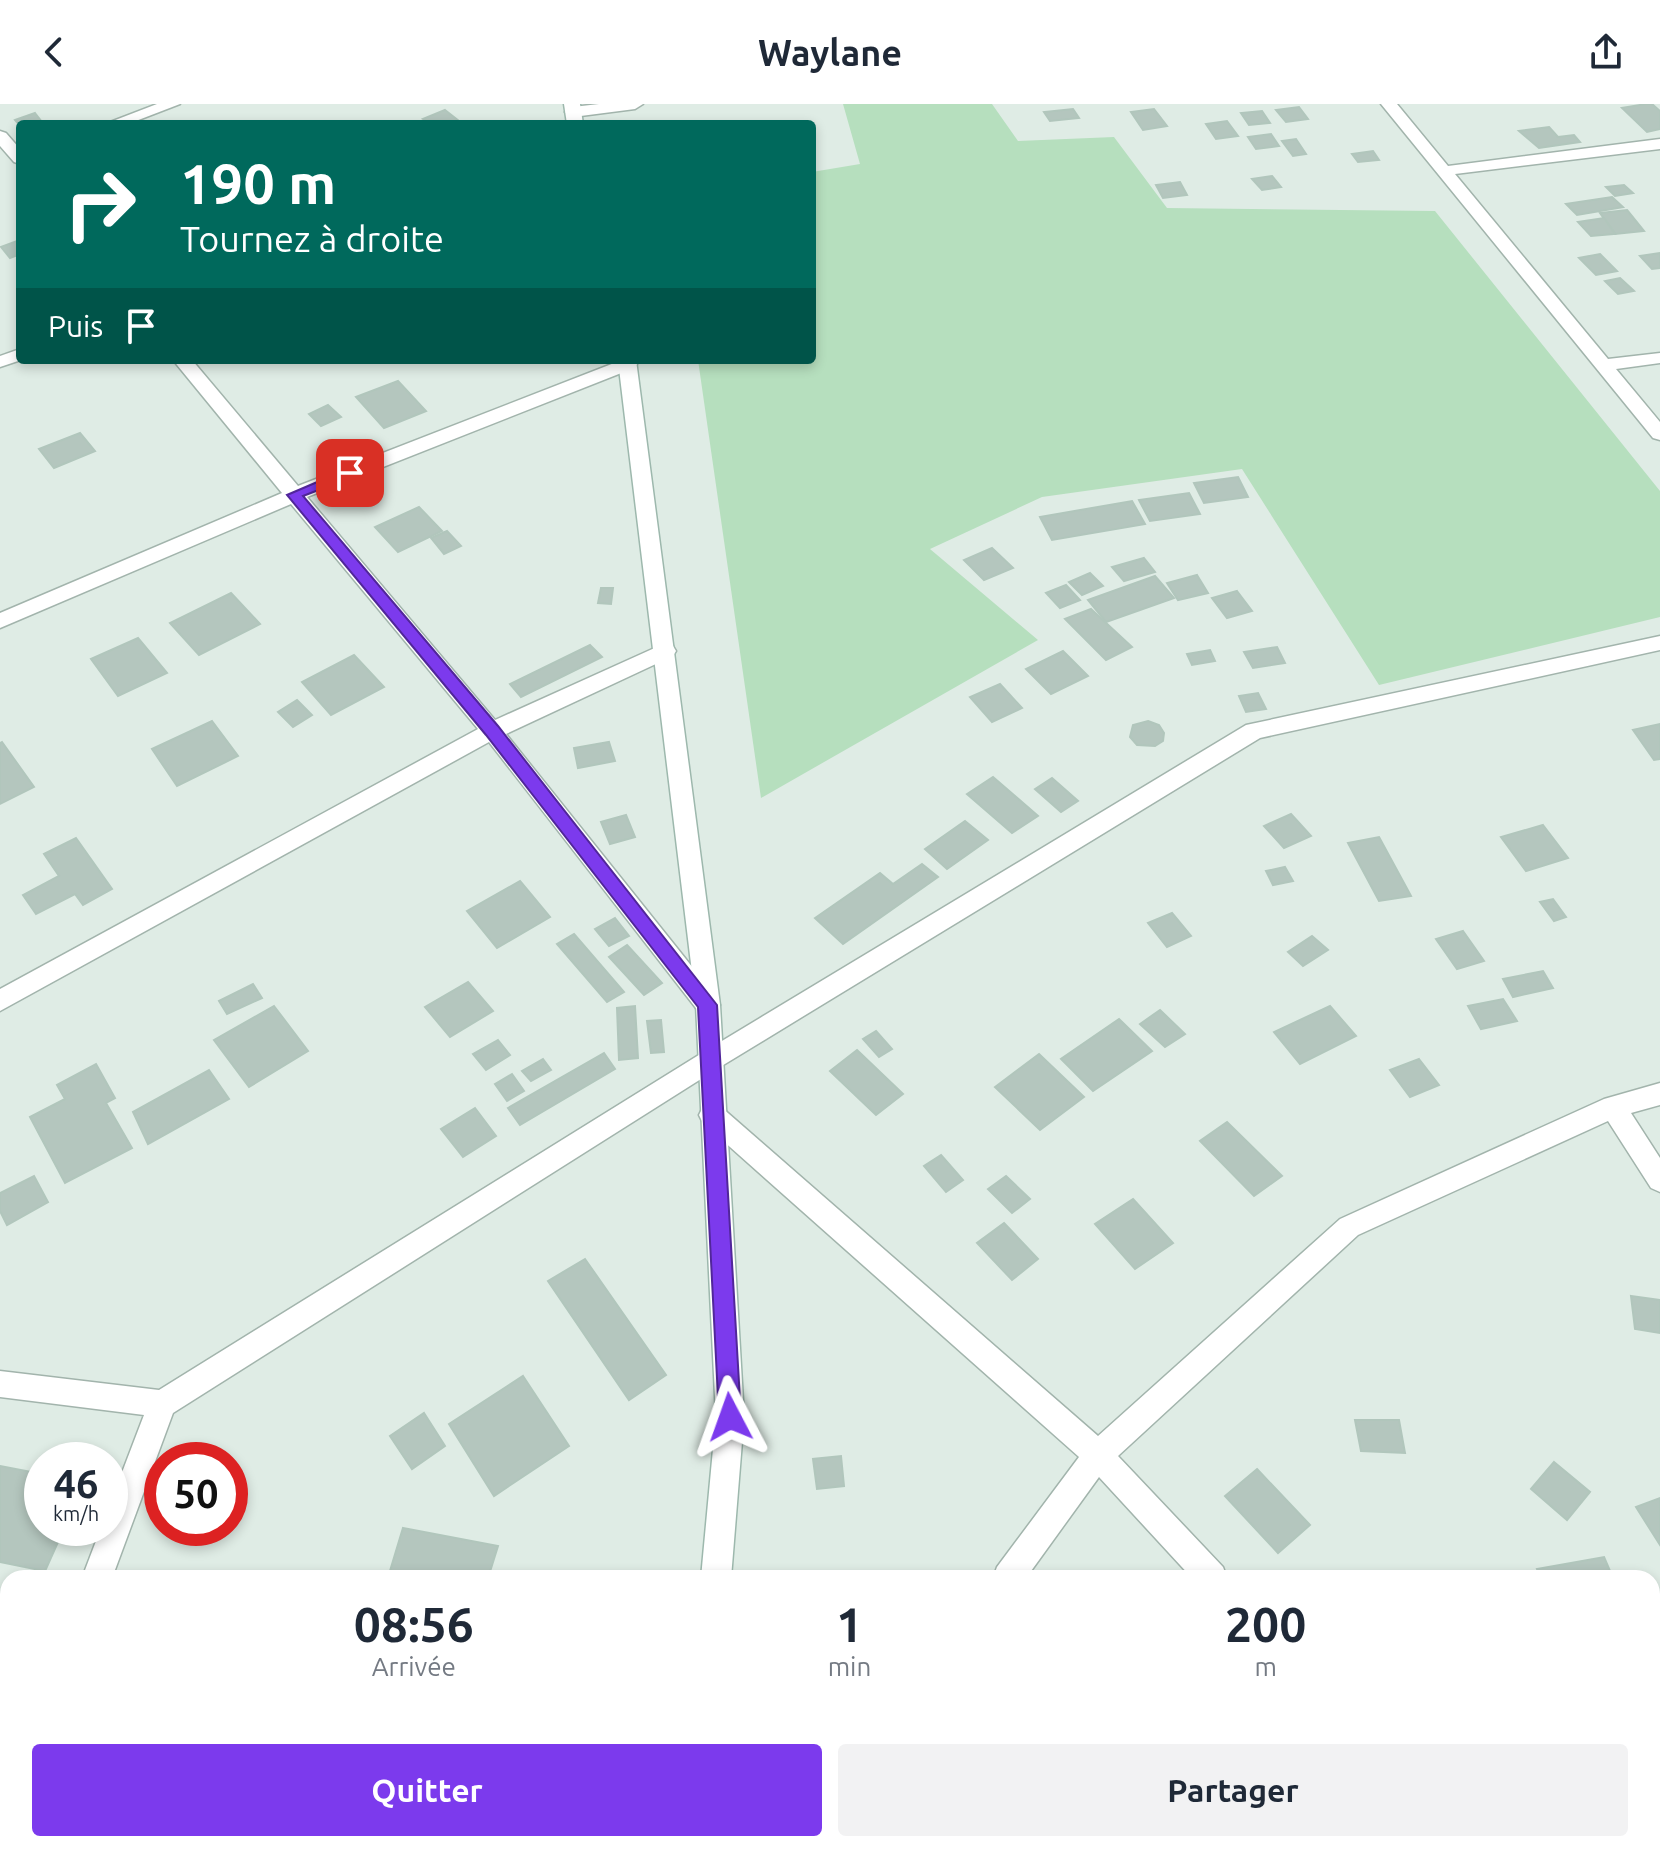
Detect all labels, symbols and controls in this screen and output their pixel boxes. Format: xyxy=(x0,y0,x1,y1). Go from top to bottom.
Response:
icon: back xyxy=(32,30,76,74)
icon: share xyxy=(1584,30,1628,74)
text: Waylane xyxy=(758,32,902,73)
icon: right xyxy=(48,152,152,256)
text: 190 m xyxy=(180,152,336,215)
text: Tournez à droite xyxy=(180,218,444,259)
icon: arrive xyxy=(119,304,163,348)
text: Puis xyxy=(48,309,103,343)
pin xyxy=(316,439,384,507)
icon: arrive xyxy=(328,451,372,495)
position arrow xyxy=(688,1375,772,1459)
speed limit sign: 50 xyxy=(144,1442,248,1546)
text: 46 xyxy=(53,1461,99,1506)
text: km/h xyxy=(53,1502,99,1525)
text: 08:56 xyxy=(354,1597,474,1651)
text: 1 xyxy=(836,1597,863,1651)
text: 200 xyxy=(1225,1597,1306,1651)
text: Arrivée xyxy=(372,1652,456,1681)
text: min xyxy=(828,1652,871,1681)
text: m xyxy=(1254,1652,1277,1681)
button: Quitter xyxy=(32,1744,822,1836)
button: Partager xyxy=(838,1744,1628,1836)

